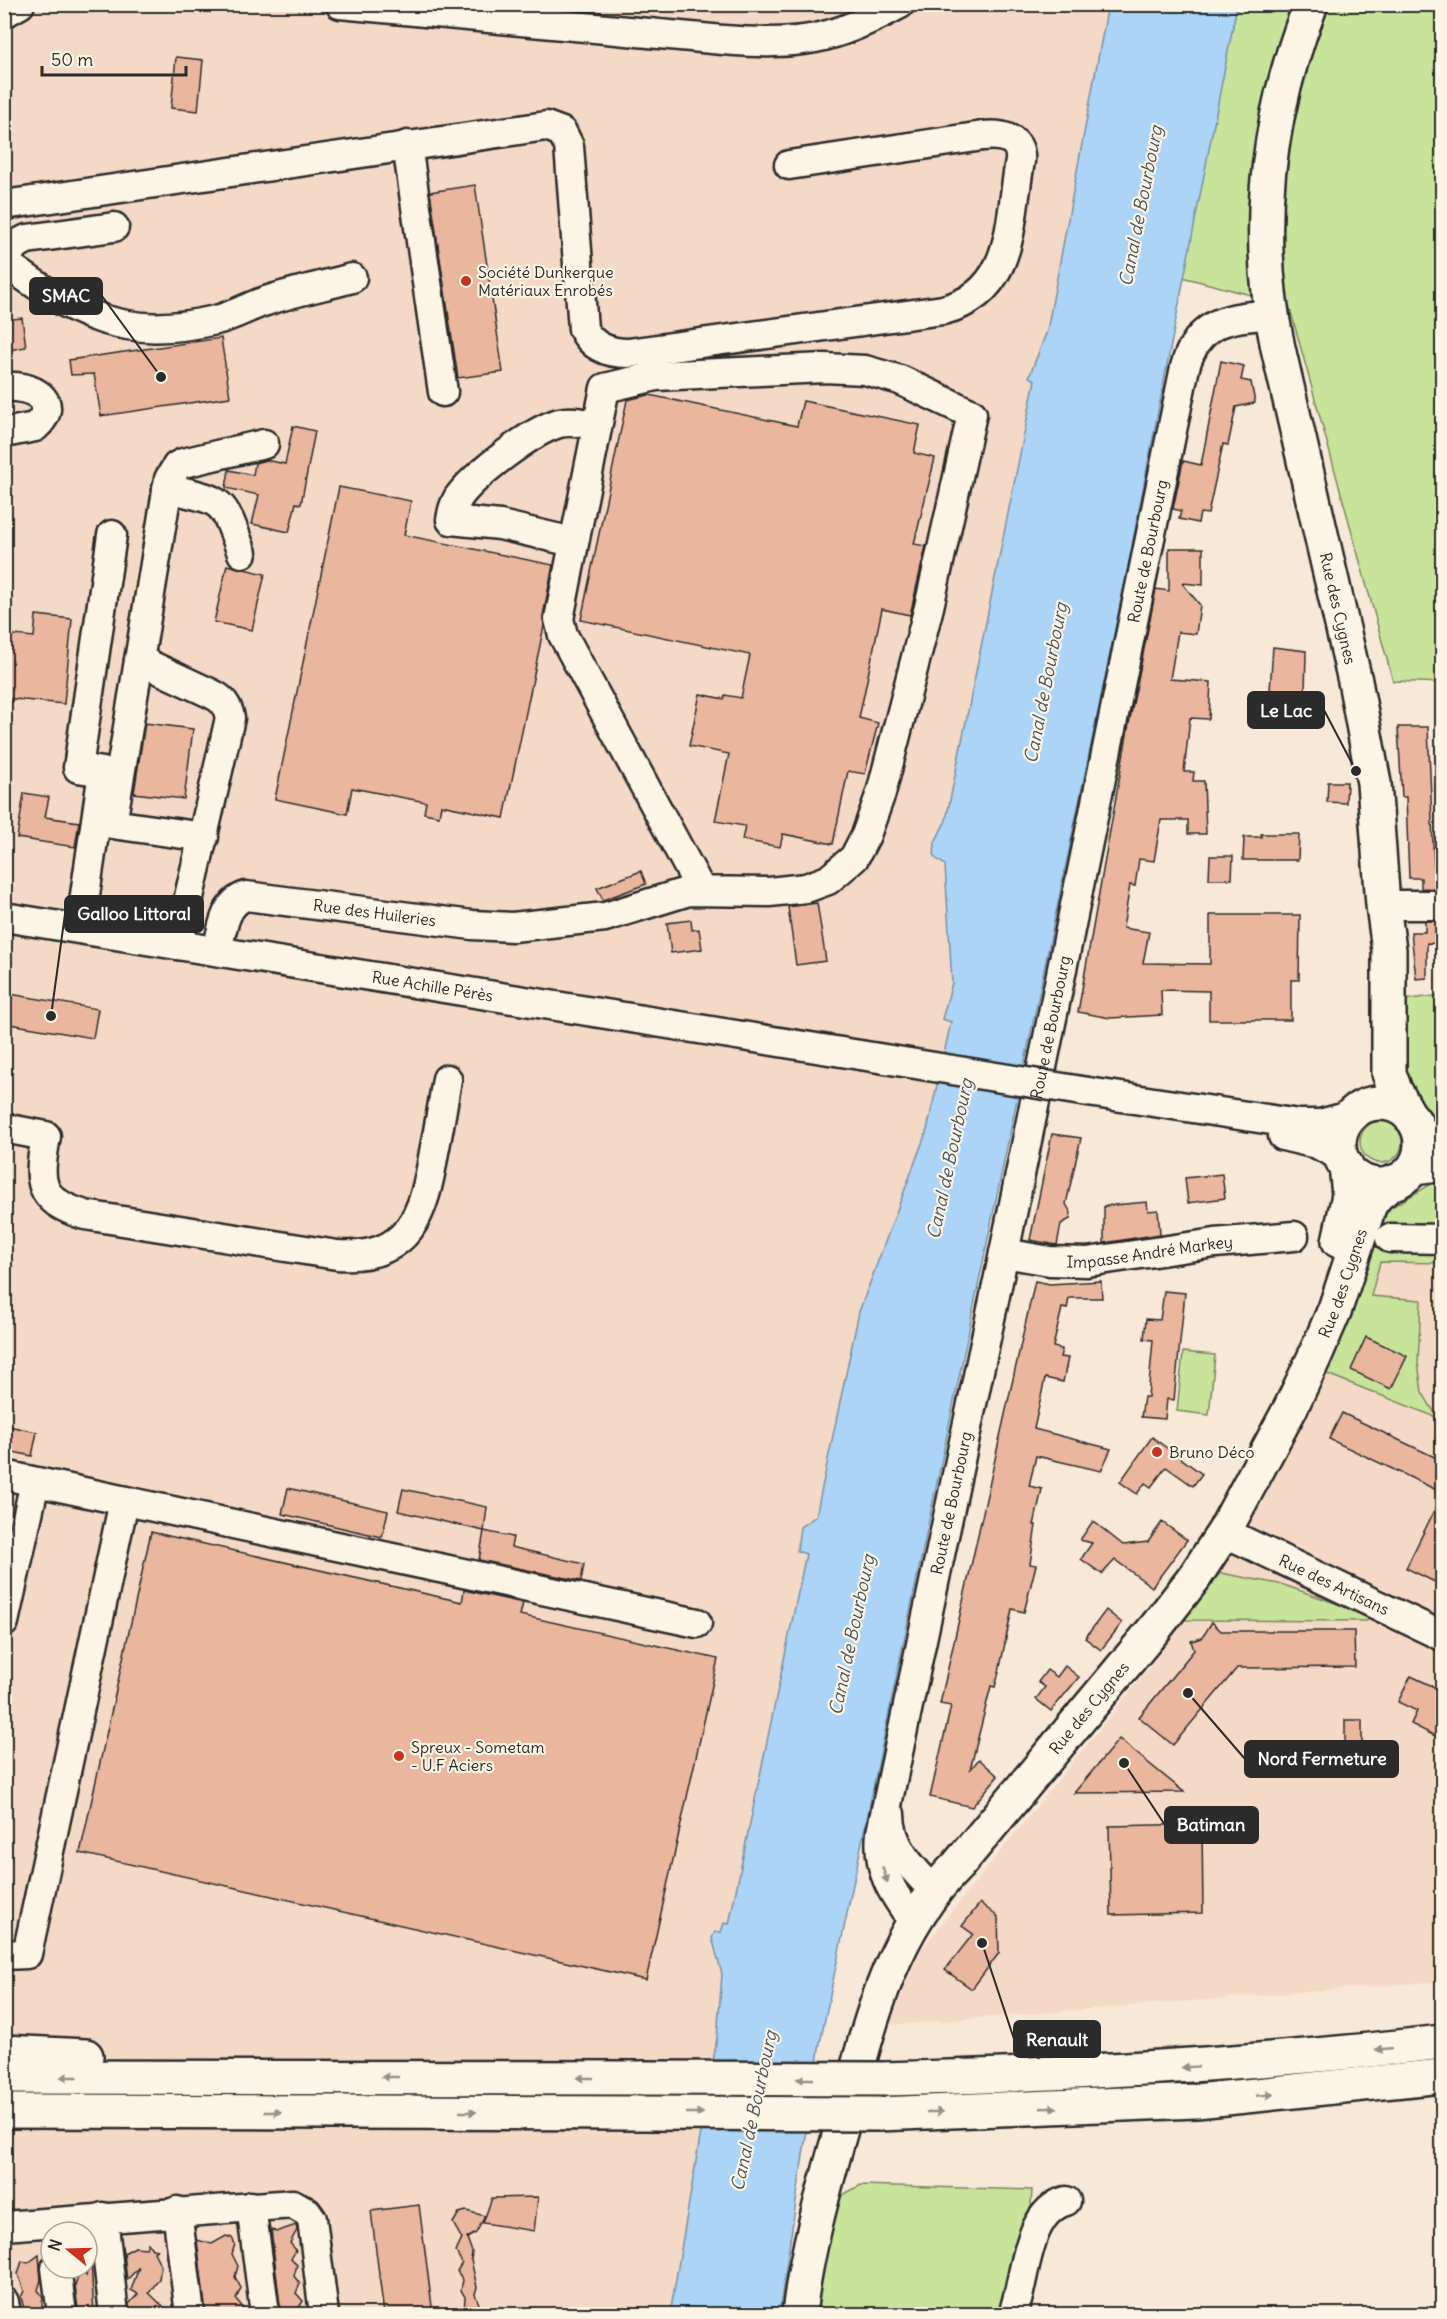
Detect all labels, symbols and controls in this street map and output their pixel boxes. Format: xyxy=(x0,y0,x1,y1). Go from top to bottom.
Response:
scale bar xyxy=(42,39,186,77)
text: 50 m xyxy=(51,48,93,71)
water label: Canal de Bourbourg xyxy=(1114,122,1168,288)
place label: Société Dunkerque Matériaux Enrobés xyxy=(478,262,614,300)
marker: Société Dunkerque Matériaux Enrobés xyxy=(459,274,473,288)
callout: SMAC xyxy=(30,278,102,314)
text: SMAC xyxy=(42,284,90,307)
street label: Route de Bourbourg xyxy=(1123,478,1172,625)
street label: Rue des Cygnes xyxy=(1316,550,1361,666)
water label: Canal de Bourbourg xyxy=(1019,599,1073,765)
callout: Le Lac xyxy=(1248,692,1324,728)
text: Le Lac xyxy=(1260,699,1312,722)
street label: Rue des Huileries xyxy=(312,895,437,930)
callout: Galloo Littoral xyxy=(65,896,203,932)
text: Galloo Littoral xyxy=(77,902,191,925)
street label: Route de Bourbourg xyxy=(1026,954,1074,1101)
street label: Rue Achille Pérès xyxy=(371,966,494,1006)
water label: Canal de Bourbourg xyxy=(921,1075,978,1241)
street label: Rue des Cygnes xyxy=(1314,1226,1371,1341)
street label: Impasse André Markey xyxy=(1066,1231,1234,1272)
street label: Route de Bourbourg xyxy=(926,1430,976,1576)
place label: Bruno Déco xyxy=(1169,1442,1254,1462)
marker: Bruno Déco xyxy=(1150,1445,1164,1459)
street label: Rue des Artisans xyxy=(1276,1550,1392,1619)
water label: Canal de Bourbourg xyxy=(823,1551,880,1717)
street label: Rue des Cygnes xyxy=(1045,1657,1133,1758)
place label: Spreux - Sometam - U.F Aciers xyxy=(411,1737,544,1775)
callout: Nord Fermeture xyxy=(1245,1741,1398,1777)
text: Nord Fermeture xyxy=(1257,1747,1387,1770)
marker: Spreux - Sometam - U.F Aciers xyxy=(392,1749,406,1763)
callout: Batiman xyxy=(1165,1807,1258,1843)
text: Batiman xyxy=(1177,1813,1246,1836)
one-way arrow xyxy=(880,1866,890,1884)
callout: Renault xyxy=(1014,2021,1100,2057)
water label: Canal de Bourbourg xyxy=(725,2027,782,2193)
text: Renault xyxy=(1026,2028,1089,2051)
one-way arrow xyxy=(1375,2044,1394,2054)
one-way arrow xyxy=(1181,2062,1200,2072)
one-way arrow xyxy=(60,2072,79,2082)
one-way arrow xyxy=(381,2072,400,2082)
one-way arrow xyxy=(576,2073,595,2083)
one-way arrow xyxy=(796,2074,815,2084)
one-way arrow xyxy=(1256,2090,1275,2100)
one-way arrow xyxy=(1040,2104,1059,2113)
one-way arrow xyxy=(263,2107,282,2117)
one-way arrow xyxy=(458,2107,477,2117)
one-way arrow xyxy=(686,2108,705,2118)
one-way arrow xyxy=(925,2108,944,2117)
north arrow xyxy=(39,2220,99,2280)
text: N xyxy=(44,2237,66,2254)

